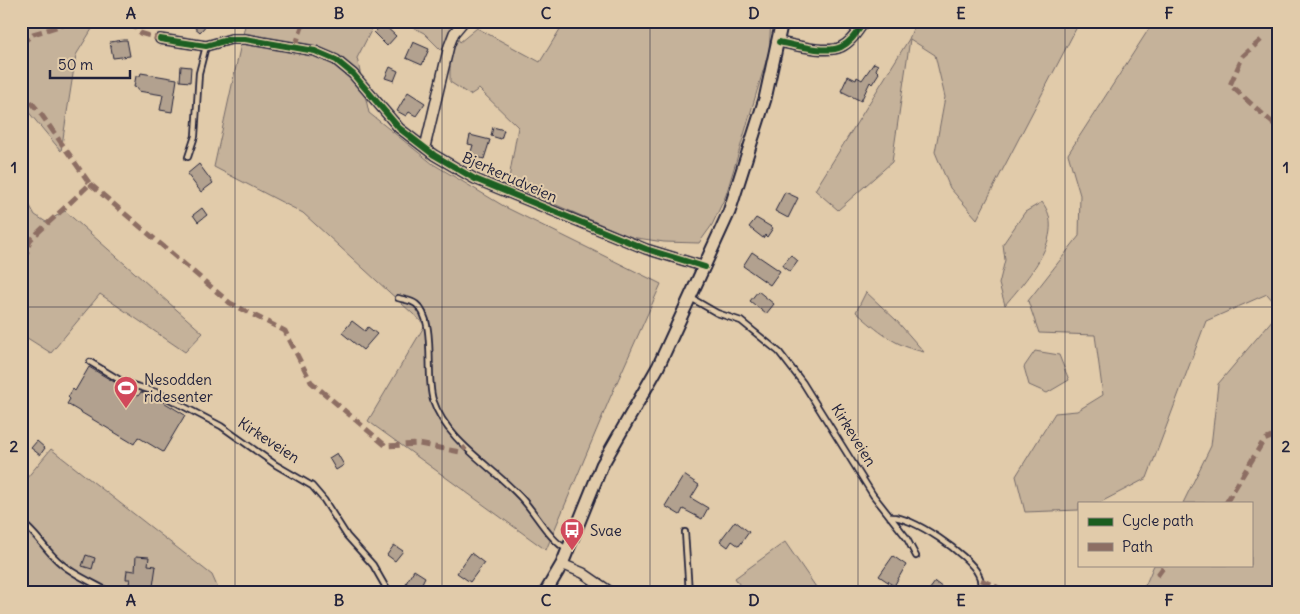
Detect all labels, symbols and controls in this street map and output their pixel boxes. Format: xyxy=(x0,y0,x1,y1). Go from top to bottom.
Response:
text: A xyxy=(126,3,136,23)
text: B xyxy=(334,3,345,23)
text: C xyxy=(541,3,552,23)
text: D xyxy=(748,3,760,23)
text: E xyxy=(956,3,966,23)
text: F xyxy=(1164,3,1174,23)
scale bar xyxy=(50,48,130,80)
text: 50 m xyxy=(58,55,93,74)
street label: Bjerkerudveien xyxy=(459,148,561,207)
text: 1 xyxy=(11,157,17,177)
text: 1 xyxy=(1283,157,1289,177)
place label: Nesodden ridesenter xyxy=(144,370,213,406)
sports icon: Nesodden ridesenter xyxy=(113,375,139,409)
street label: Kirkeveien xyxy=(827,400,881,470)
street label: Kirkeveien xyxy=(235,413,304,467)
text: 2 xyxy=(10,436,19,456)
text: 2 xyxy=(1282,436,1291,456)
legend xyxy=(1078,502,1252,566)
text: Cycle path xyxy=(1122,511,1194,530)
bus stop icon: Svae xyxy=(559,517,585,551)
place label: Svae xyxy=(590,521,622,540)
text: Path xyxy=(1122,537,1153,556)
text: A xyxy=(126,590,136,610)
text: B xyxy=(334,590,345,610)
text: C xyxy=(541,590,552,610)
text: D xyxy=(748,590,760,610)
text: E xyxy=(956,590,966,610)
text: F xyxy=(1164,590,1174,610)

